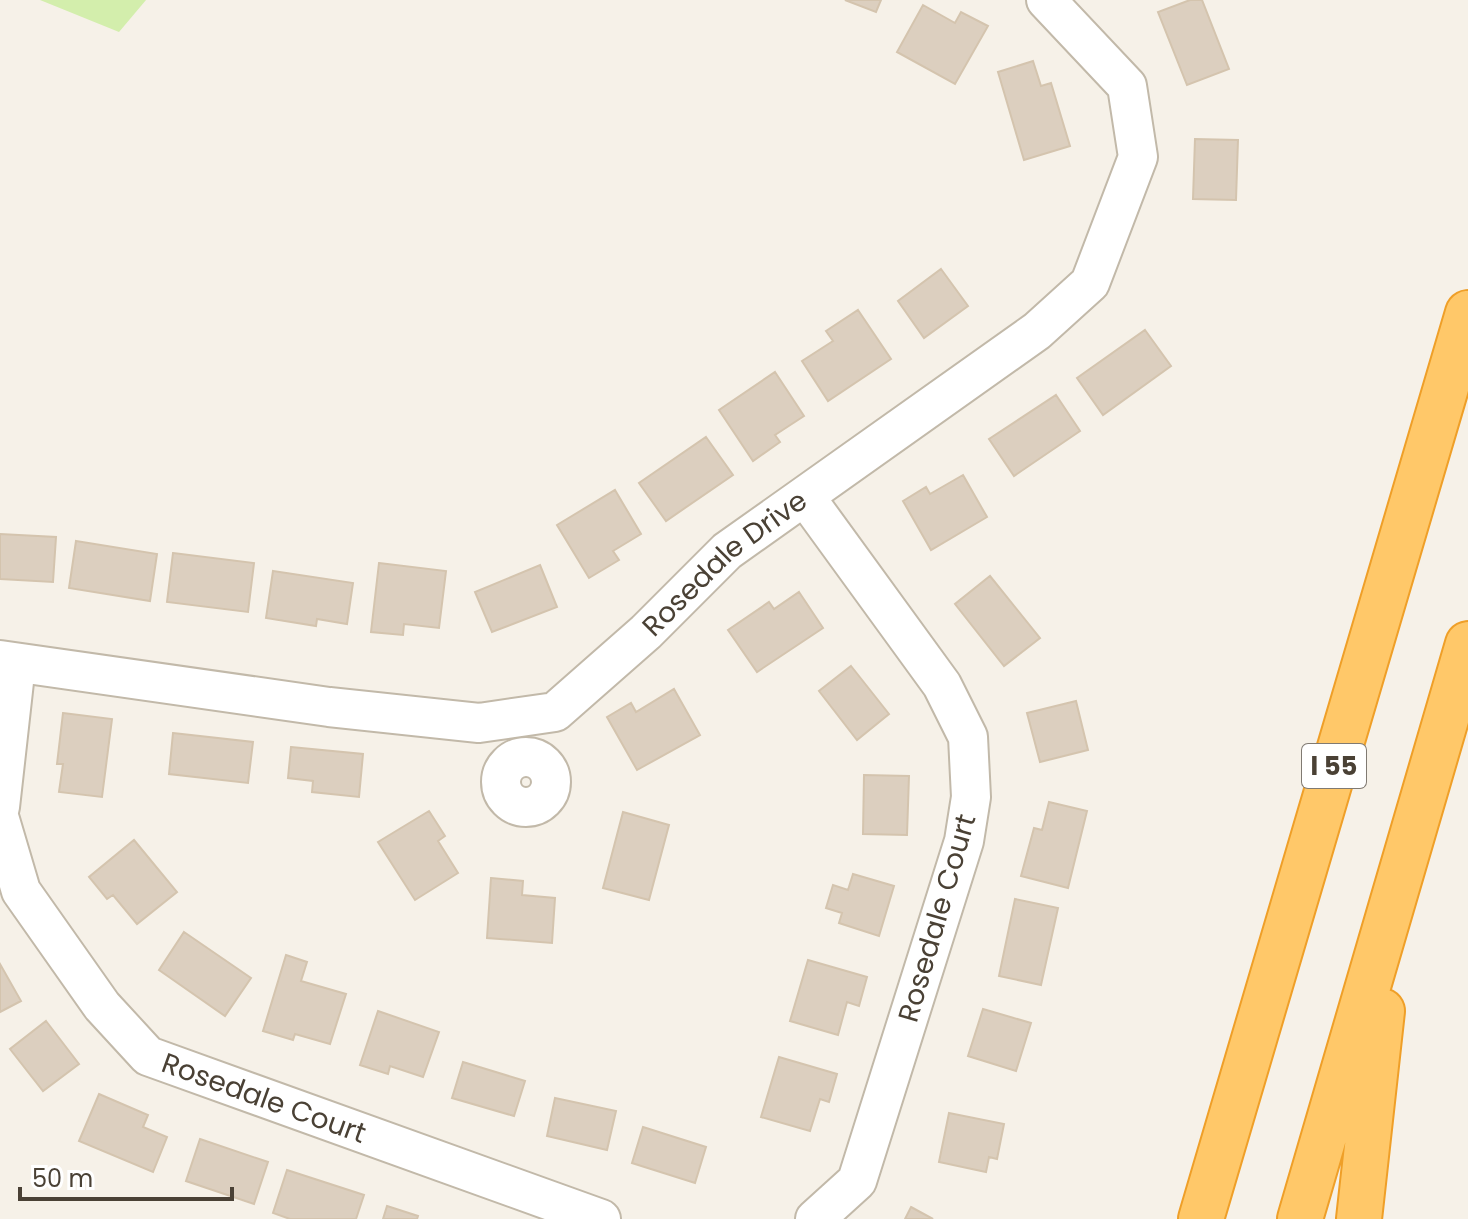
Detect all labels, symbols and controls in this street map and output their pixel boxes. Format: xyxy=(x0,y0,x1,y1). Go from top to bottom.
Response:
street label: Rosedale Drive xyxy=(633,481,815,645)
road number: I 55 xyxy=(1302,744,1366,788)
street label: Rosedale Court xyxy=(889,809,985,1027)
street label: Rosedale Court xyxy=(156,1043,372,1152)
scale bar xyxy=(20,1151,232,1201)
text: 50 m xyxy=(32,1162,93,1195)

